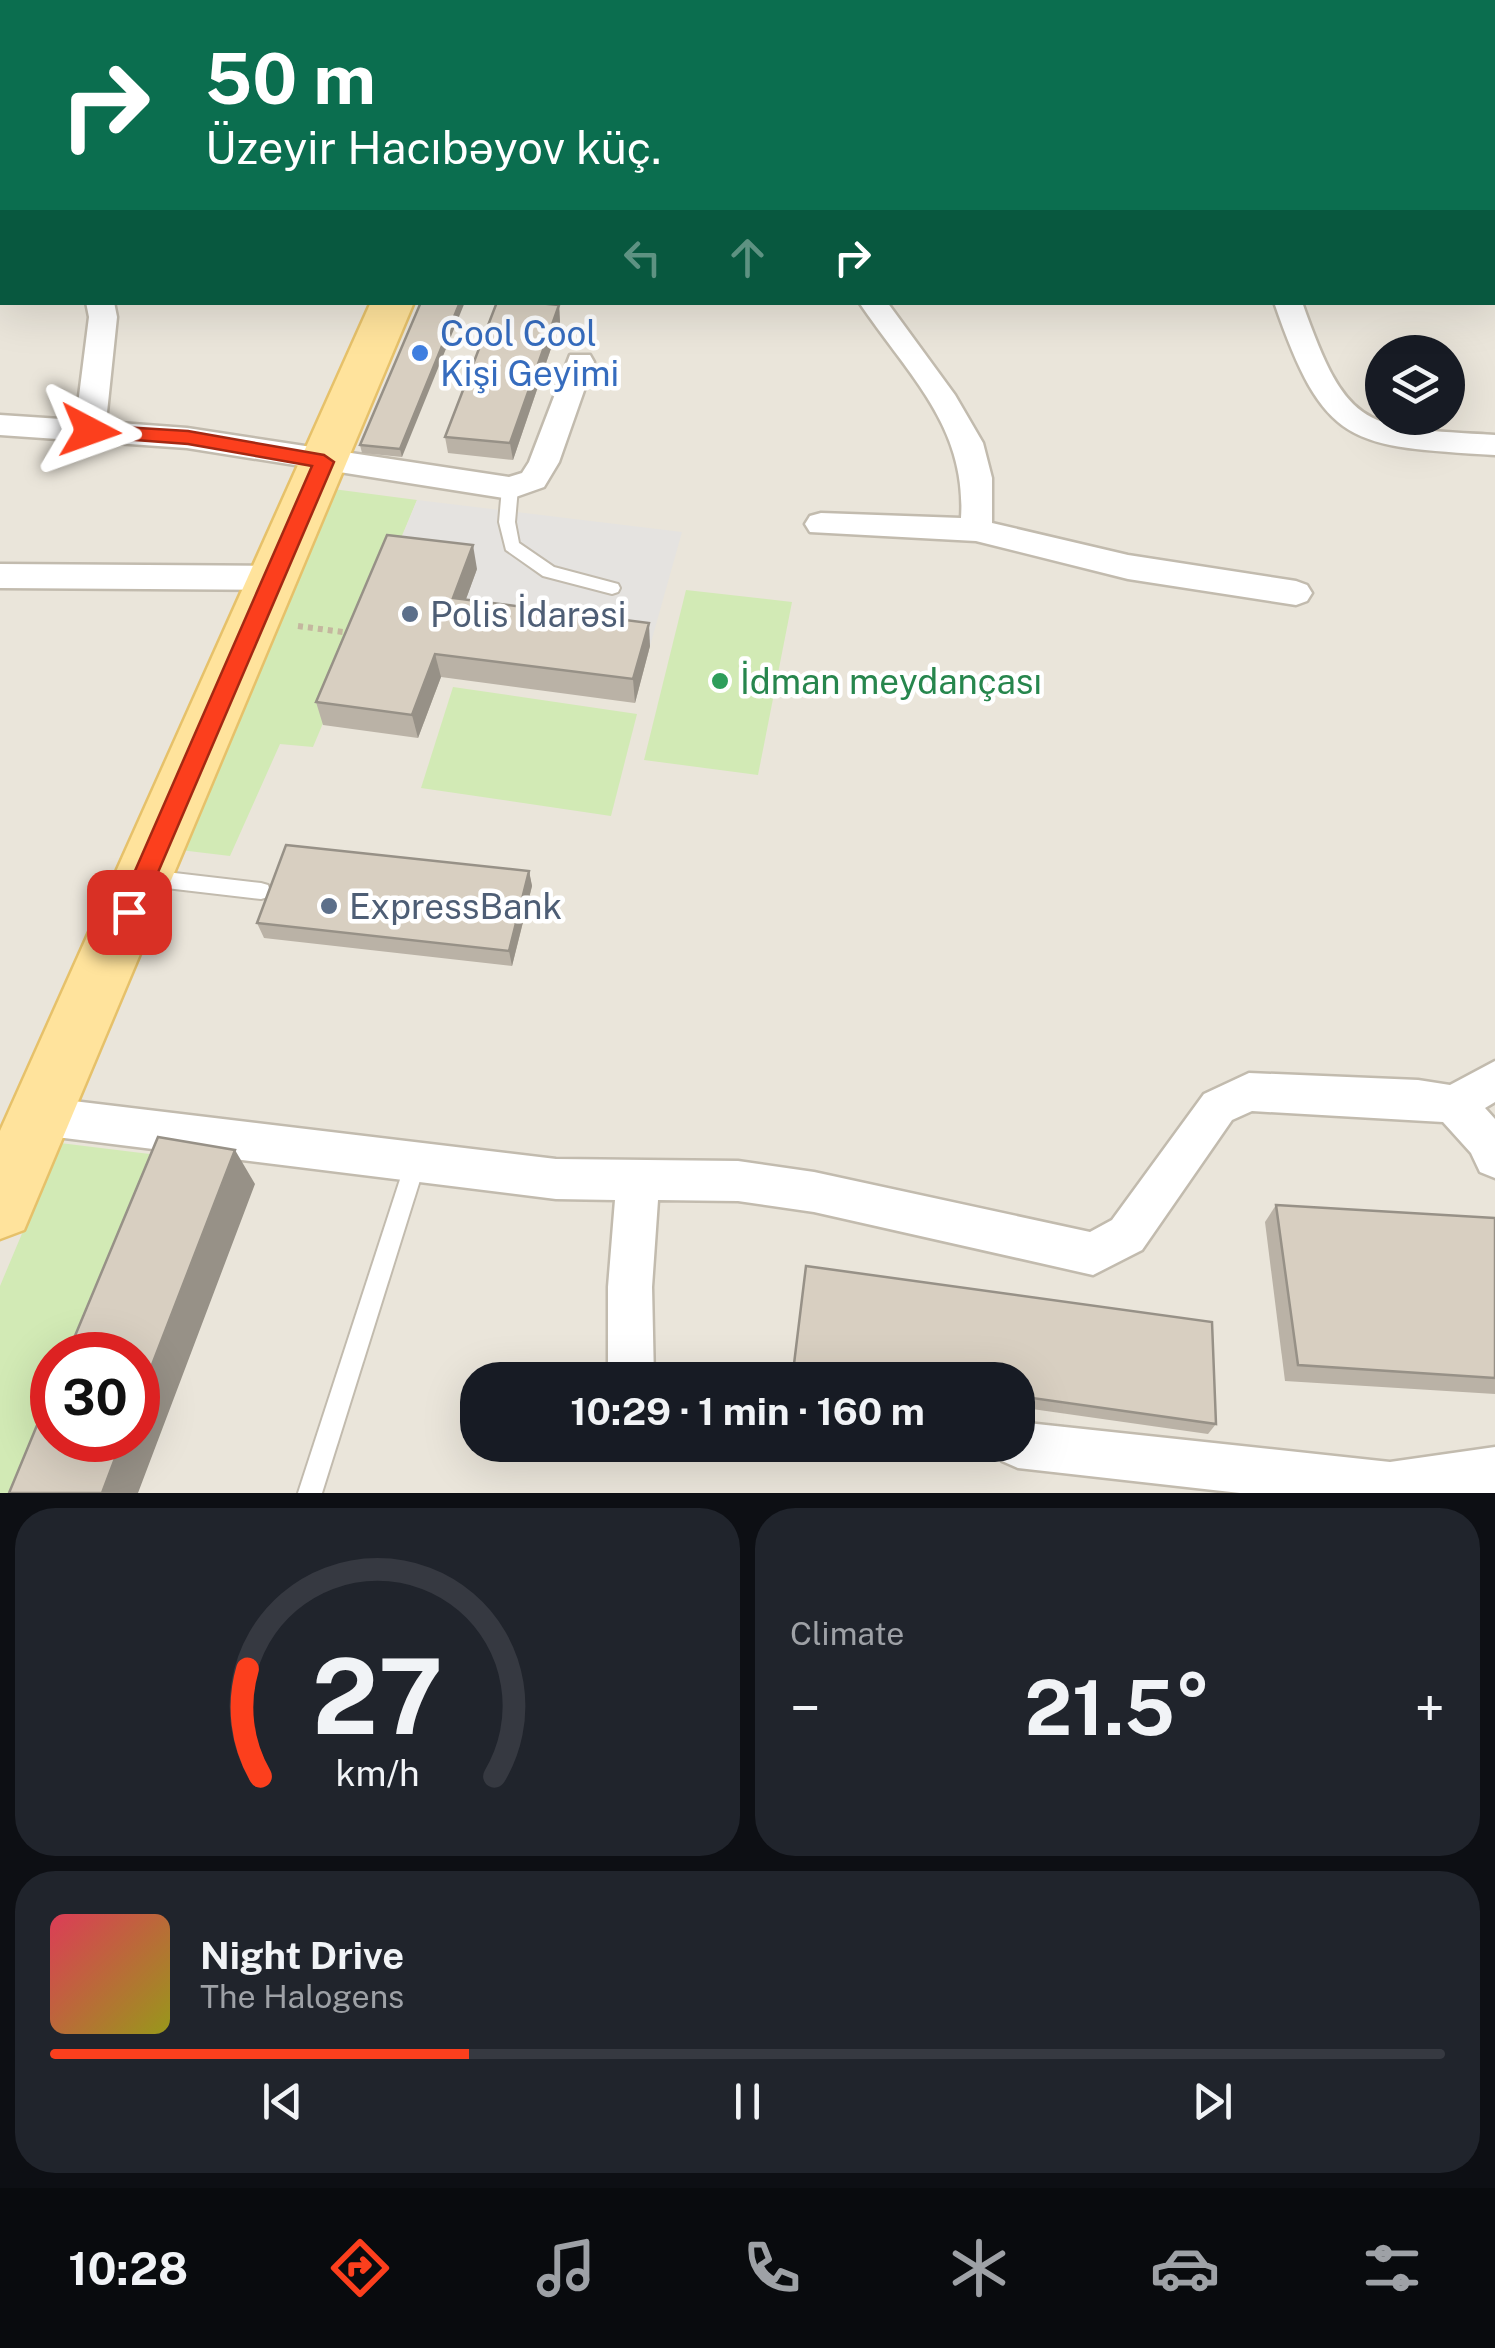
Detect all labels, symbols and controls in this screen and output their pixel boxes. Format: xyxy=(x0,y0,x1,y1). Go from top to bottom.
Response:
text: 50 m xyxy=(205,37,376,120)
icon: right xyxy=(40,40,170,170)
text: Üzeyir Hacıbəyov küç. xyxy=(205,121,661,174)
icon: left xyxy=(615,230,670,285)
icon: ahead xyxy=(720,230,775,285)
icon: right xyxy=(825,230,880,285)
place label: Cool Cool Kişi Geyimi xyxy=(440,313,619,394)
map controls xyxy=(1365,335,1465,435)
button: layers xyxy=(1365,335,1465,435)
marker: Cool Cool Kişi Geyimi xyxy=(409,342,431,364)
position arrow xyxy=(38,379,142,483)
place label: Polis İdarəsi xyxy=(430,593,626,635)
marker: Polis İdarəsi xyxy=(399,603,421,625)
place label: İdman meydançası xyxy=(740,660,1042,702)
marker: İdman meydançası xyxy=(709,670,731,692)
pin xyxy=(87,870,172,955)
icon: arrive xyxy=(102,885,157,940)
place label: ExpressBank xyxy=(349,886,562,927)
marker: ExpressBank xyxy=(318,895,340,917)
speed limit sign: 30 xyxy=(30,1332,160,1462)
text: 10:29 · 1 min · 160 m xyxy=(570,1389,925,1434)
text: Climate xyxy=(790,1615,904,1652)
text: 27 xyxy=(312,1635,443,1757)
text: 21.5° xyxy=(1024,1664,1211,1752)
text: − xyxy=(790,1676,821,1740)
text: + xyxy=(1415,1676,1445,1740)
text: km/h xyxy=(335,1752,420,1794)
text: Night Drive xyxy=(200,1933,404,1978)
text: The Halogens xyxy=(200,1978,404,2015)
icon: previous xyxy=(255,2074,310,2129)
icon: pause xyxy=(720,2074,775,2129)
icon: next xyxy=(1185,2074,1240,2129)
icon: directions xyxy=(325,2233,395,2303)
icon: music xyxy=(531,2233,601,2303)
icon: phone xyxy=(737,2233,807,2303)
icon: climate xyxy=(944,2233,1014,2303)
icon: car xyxy=(1150,2233,1220,2303)
icon: filters xyxy=(1357,2233,1427,2303)
text: 10:28 xyxy=(68,2242,188,2295)

